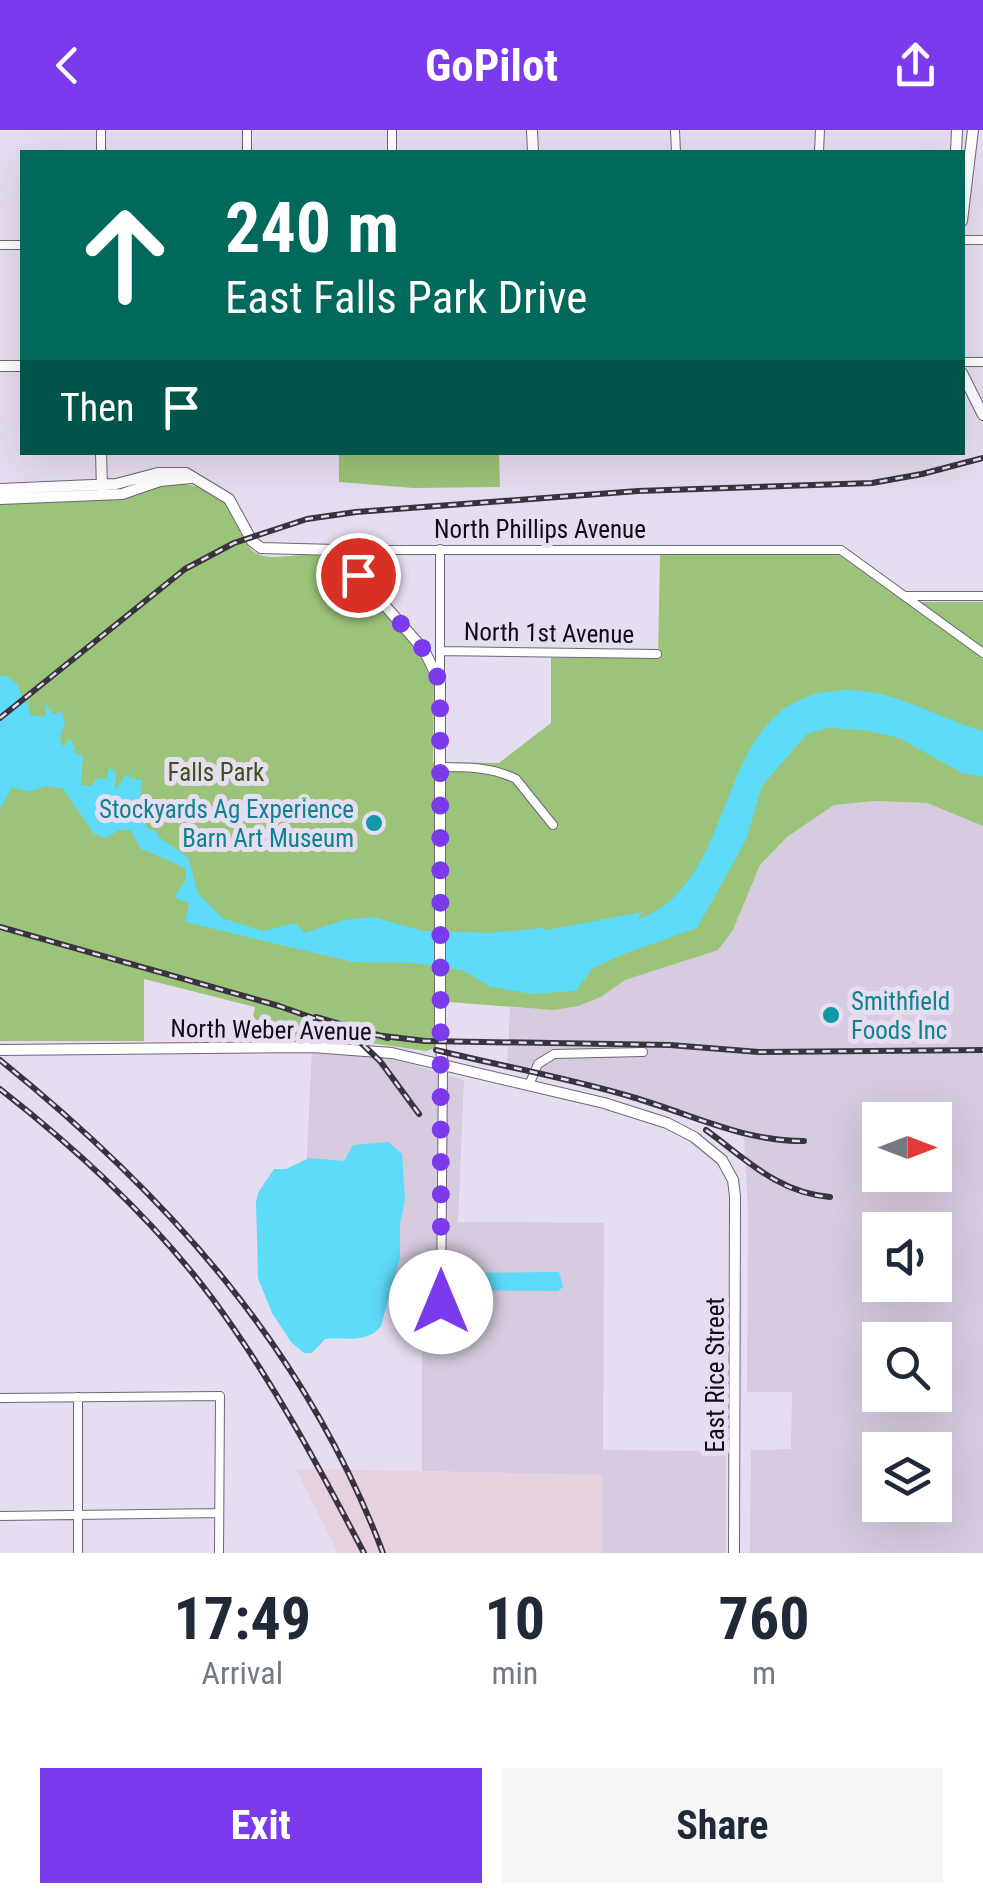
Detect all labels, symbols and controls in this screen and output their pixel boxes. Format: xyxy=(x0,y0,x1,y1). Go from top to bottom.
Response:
icon: back xyxy=(40,38,95,93)
icon: share xyxy=(888,38,943,93)
text: GoPilot xyxy=(425,39,558,92)
text: 240 m xyxy=(225,187,399,269)
icon: ahead xyxy=(60,190,190,320)
text: East Falls Park Drive xyxy=(225,271,587,324)
icon: arrive xyxy=(154,380,209,435)
text: Then xyxy=(60,386,134,430)
street label: North Phillips Avenue xyxy=(434,515,646,544)
pin xyxy=(316,533,401,618)
icon: arrive xyxy=(331,548,386,603)
street label: North 1st Avenue xyxy=(464,617,634,649)
park label: Falls Park xyxy=(168,758,265,787)
place label: Stockyards Ag Experience Barn Art Museum xyxy=(99,795,354,853)
marker: Stockyards Ag Experience Barn Art Museum xyxy=(363,812,385,834)
place label: Smithfield Foods Inc xyxy=(851,987,950,1045)
marker: Smithfield Foods Inc xyxy=(820,1004,842,1026)
street label: North Weber Avenue xyxy=(170,1014,372,1046)
north arrow xyxy=(862,1102,952,1192)
map controls xyxy=(862,1102,952,1522)
button: sound xyxy=(862,1212,952,1302)
position arrow xyxy=(389,1250,493,1354)
street label: East Rice Street xyxy=(701,1297,730,1453)
button: search xyxy=(862,1322,952,1412)
button: layers xyxy=(862,1432,952,1522)
text: 17:49 xyxy=(173,1583,311,1654)
text: 10 xyxy=(485,1583,545,1654)
text: 760 xyxy=(719,1583,810,1654)
text: Arrival xyxy=(202,1654,283,1692)
text: min xyxy=(491,1654,538,1692)
text: m xyxy=(752,1654,776,1692)
button: Exit xyxy=(40,1768,482,1883)
button: Share xyxy=(502,1768,943,1883)

